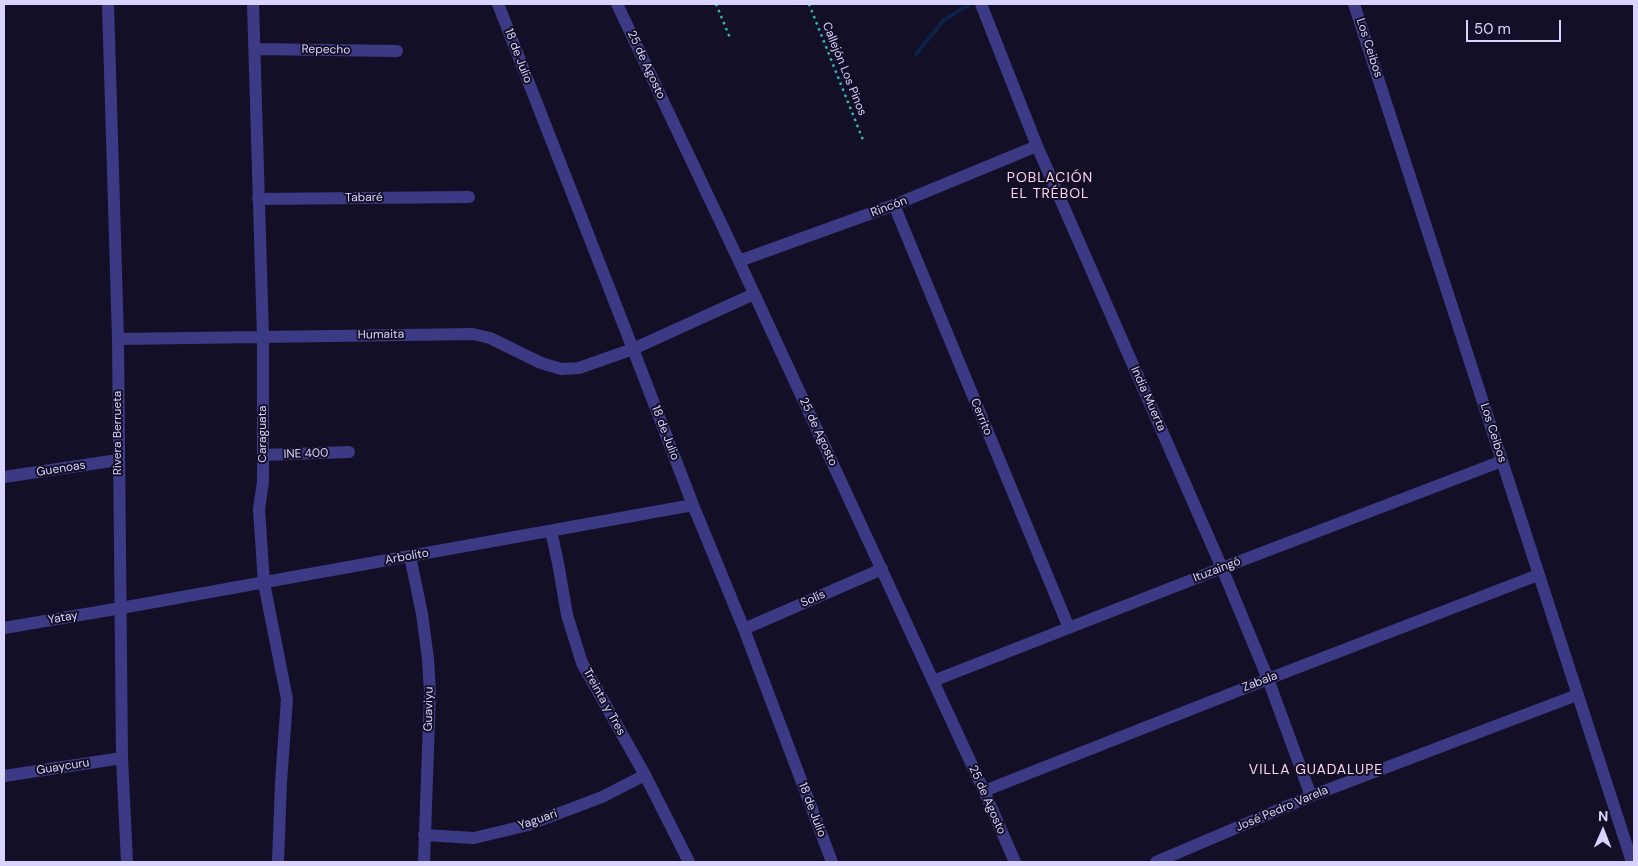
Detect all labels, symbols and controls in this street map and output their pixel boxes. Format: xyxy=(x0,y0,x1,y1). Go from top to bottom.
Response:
scale bar xyxy=(1468,10,1563,42)
street label: Los Ceibos xyxy=(1353,17,1385,79)
text: 50 m xyxy=(1474,19,1511,39)
street label: Callejón Los Pinos xyxy=(819,20,869,118)
street label: 18 de Julio xyxy=(501,27,535,85)
street label: 25 de Agosto xyxy=(624,28,668,102)
street label: Repecho xyxy=(301,42,351,58)
district label: POBLACIÓN EL TRÉBOL xyxy=(1006,170,1094,202)
street label: Tabaré xyxy=(345,190,383,206)
street label: Rincón xyxy=(869,194,909,220)
street label: Humaita xyxy=(358,327,404,343)
street label: India Muerta xyxy=(1127,364,1169,434)
street label: Rivera Berrueta xyxy=(111,391,125,475)
street label: 25 de Agosto xyxy=(796,395,840,469)
street label: Cerrito xyxy=(967,396,995,438)
street label: Los Ceibos xyxy=(1477,402,1509,464)
street label: 18 de Julio xyxy=(648,404,682,462)
street label: Caraguata xyxy=(256,405,270,463)
street label: INE 400 xyxy=(283,446,329,462)
street label: Guenoas xyxy=(36,458,86,480)
street label: Arbolito xyxy=(384,546,430,568)
street label: Ituzaingó xyxy=(1191,554,1243,586)
street label: Solís xyxy=(798,587,828,611)
street label: Yatay xyxy=(47,608,79,628)
street label: Treinta y Tres xyxy=(580,666,628,738)
street label: Zabala xyxy=(1240,669,1280,695)
street label: Guaviyu xyxy=(421,686,437,732)
street label: Guaycuru xyxy=(35,756,91,778)
district label: VILLA GUADALUPE xyxy=(1247,762,1385,778)
street label: 25 de Agosto xyxy=(965,763,1009,837)
street label: 18 de Julio xyxy=(795,781,829,839)
street label: José Pedro Varela xyxy=(1234,783,1330,835)
north arrow xyxy=(1578,806,1628,856)
street label: Yaguari xyxy=(517,807,559,833)
text: N xyxy=(1598,807,1609,825)

